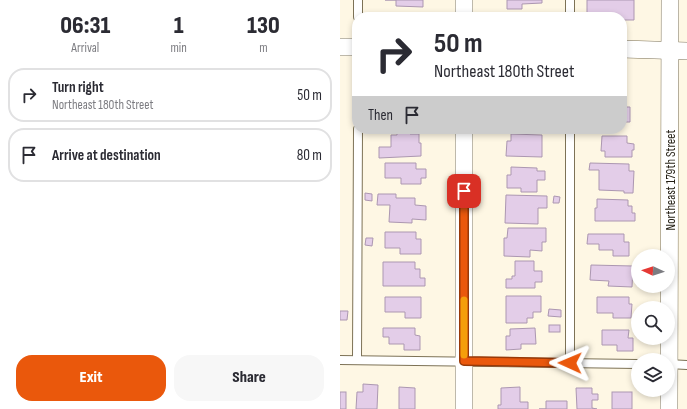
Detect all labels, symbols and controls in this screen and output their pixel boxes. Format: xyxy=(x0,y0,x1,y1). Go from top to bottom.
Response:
text: 06:31 xyxy=(60,11,110,40)
text: 1 xyxy=(174,11,184,40)
text: 130 xyxy=(247,11,280,40)
text: 50 m xyxy=(434,27,483,60)
icon: right xyxy=(368,28,420,80)
text: Arrival xyxy=(71,40,99,56)
text: min xyxy=(171,40,187,56)
text: m xyxy=(259,40,268,56)
text: Northeast 180th Street xyxy=(434,61,574,82)
text: Turn right xyxy=(52,78,104,97)
icon: right xyxy=(18,84,40,106)
text: 50 m xyxy=(297,86,322,105)
text: Northeast 180th Street xyxy=(52,97,153,113)
icon: arrive xyxy=(401,104,423,126)
text: Then xyxy=(368,106,393,125)
street label: Northeast 179th Street xyxy=(663,129,679,230)
icon: arrive xyxy=(18,144,40,166)
text: Arrive at destination xyxy=(52,146,161,165)
text: 80 m xyxy=(297,146,322,165)
pin xyxy=(447,174,481,208)
icon: arrive xyxy=(453,180,475,202)
north arrow xyxy=(631,249,675,293)
map controls xyxy=(631,249,675,397)
button: search xyxy=(631,301,675,345)
position arrow xyxy=(549,342,591,384)
button: layers xyxy=(631,353,675,397)
button: Exit xyxy=(16,355,166,401)
button: Share xyxy=(174,355,324,401)

